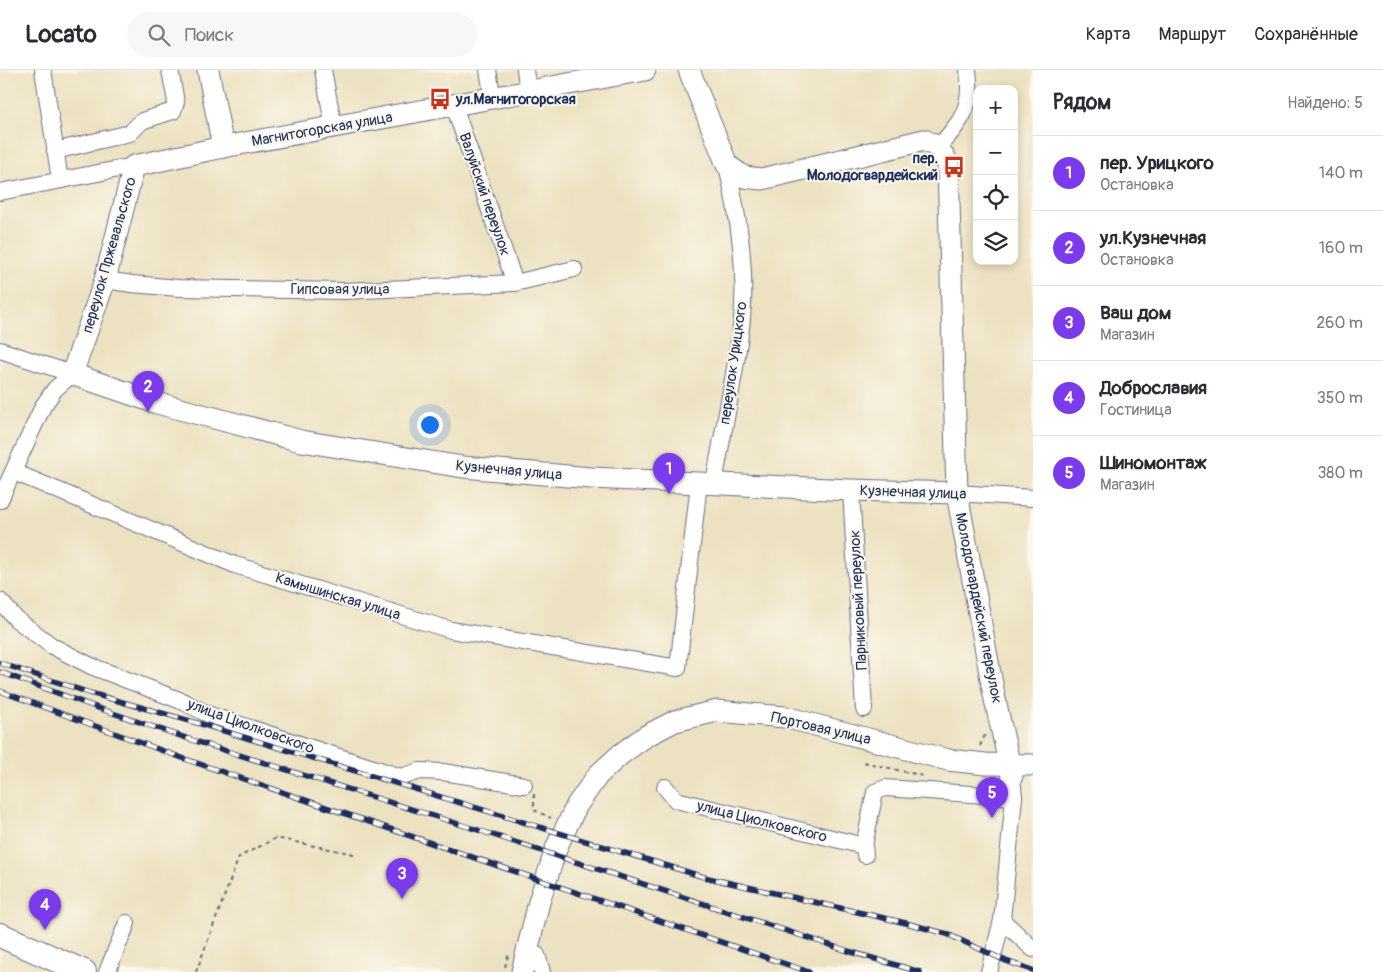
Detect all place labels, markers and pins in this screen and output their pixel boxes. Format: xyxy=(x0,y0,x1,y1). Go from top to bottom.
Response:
bus stop icon: ул.Магнитогорская xyxy=(427,86,453,112)
place label: ул.Магнитогорская xyxy=(455,90,576,109)
place label: пер. Молодогвардейский xyxy=(807,149,938,185)
bus stop icon: пер. Молодогвардейский xyxy=(941,154,967,180)
pin: 2 xyxy=(132,371,164,412)
pin: 1 xyxy=(653,453,685,494)
pin: 5 xyxy=(976,777,1008,818)
pin: 3 xyxy=(386,858,418,899)
pin: 4 xyxy=(29,889,61,930)

